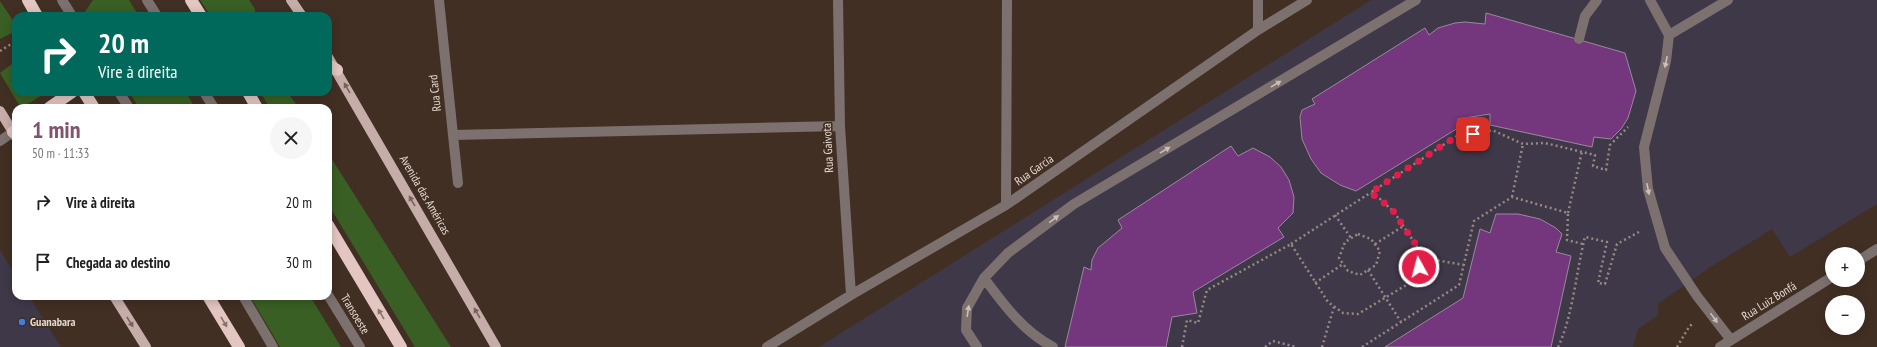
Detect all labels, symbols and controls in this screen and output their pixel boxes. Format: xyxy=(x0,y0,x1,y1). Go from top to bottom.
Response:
text: 20 m xyxy=(98,24,149,61)
icon: right xyxy=(32,28,84,80)
one-way arrow xyxy=(1662,56,1668,68)
text: Vire à direita xyxy=(98,60,178,83)
street label: Rua Card xyxy=(425,74,444,112)
one-way arrow xyxy=(1270,80,1282,87)
one-way arrow xyxy=(344,82,350,94)
text: 1 min xyxy=(32,114,80,145)
button: close xyxy=(270,117,312,159)
pin xyxy=(1456,117,1490,151)
street label: Rua Gaivota xyxy=(819,123,836,173)
icon: arrive xyxy=(1462,123,1484,145)
text: 50 m · 11:33 xyxy=(32,145,89,162)
one-way arrow xyxy=(1159,147,1171,154)
street label: Rua Garcia xyxy=(1011,151,1056,188)
street label: Avenida das Américas xyxy=(397,152,454,237)
one-way arrow xyxy=(1645,183,1651,195)
icon: right xyxy=(32,191,54,213)
text: Vire à direita xyxy=(66,193,135,212)
text: 20 m xyxy=(286,193,312,212)
one-way arrow xyxy=(408,195,415,207)
one-way arrow xyxy=(1049,215,1060,223)
position arrow xyxy=(1398,246,1440,288)
map controls xyxy=(1825,247,1865,335)
button: + xyxy=(1825,247,1865,287)
icon: arrive xyxy=(32,251,54,273)
text: Chegada ao destino xyxy=(66,253,170,272)
text: 30 m xyxy=(286,253,312,272)
street label: Rua Luiz Bonfá xyxy=(1739,278,1799,323)
street label: Transoeste xyxy=(338,291,373,337)
button: − xyxy=(1825,295,1865,335)
one-way arrow xyxy=(965,305,971,318)
one-way arrow xyxy=(473,307,480,319)
one-way arrow xyxy=(377,308,384,320)
one-way arrow xyxy=(1710,313,1718,323)
place label: Guanabara xyxy=(30,314,75,329)
one-way arrow xyxy=(126,316,134,327)
one-way arrow xyxy=(220,316,227,327)
marker: Guanabara xyxy=(17,317,27,327)

